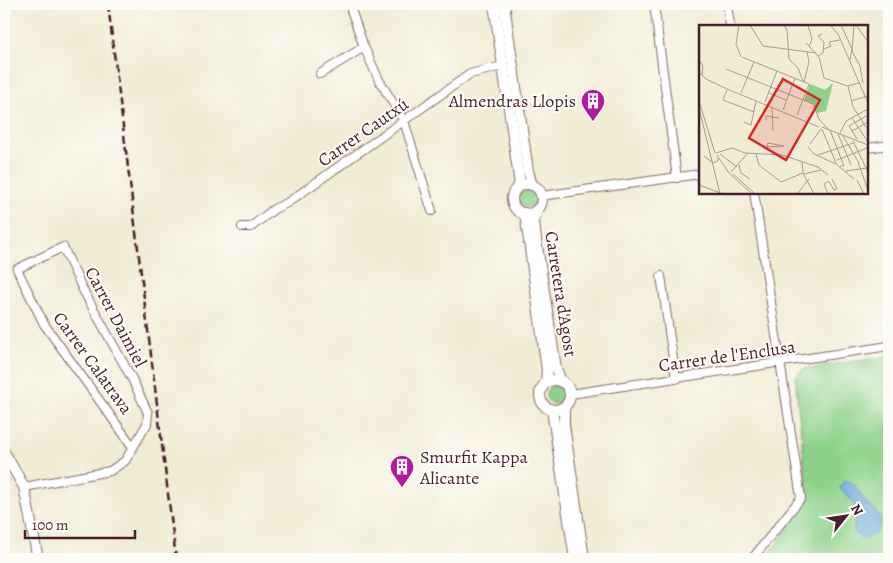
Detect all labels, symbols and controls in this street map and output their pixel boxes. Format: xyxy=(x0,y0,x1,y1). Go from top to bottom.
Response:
inset map xyxy=(699,25,868,194)
building icon: Almendras Llopis xyxy=(580,88,606,122)
place label: Almendras Llopis xyxy=(448,89,576,113)
street label: Carrer Cautxú xyxy=(313,92,413,172)
street label: Carretera d'Agost xyxy=(539,230,583,359)
street label: Carrer Daimiel xyxy=(79,263,153,372)
street label: Carrer Calatrava xyxy=(48,307,139,420)
street label: Carrer de l'Enclusa xyxy=(657,334,798,377)
place label: Smurfit Kappa Alicante xyxy=(419,445,529,490)
building icon: Smurfit Kappa Alicante xyxy=(389,454,415,488)
north arrow xyxy=(820,490,870,540)
text: N xyxy=(846,501,868,519)
scale bar xyxy=(25,508,135,540)
text: 100 m xyxy=(32,515,69,535)

